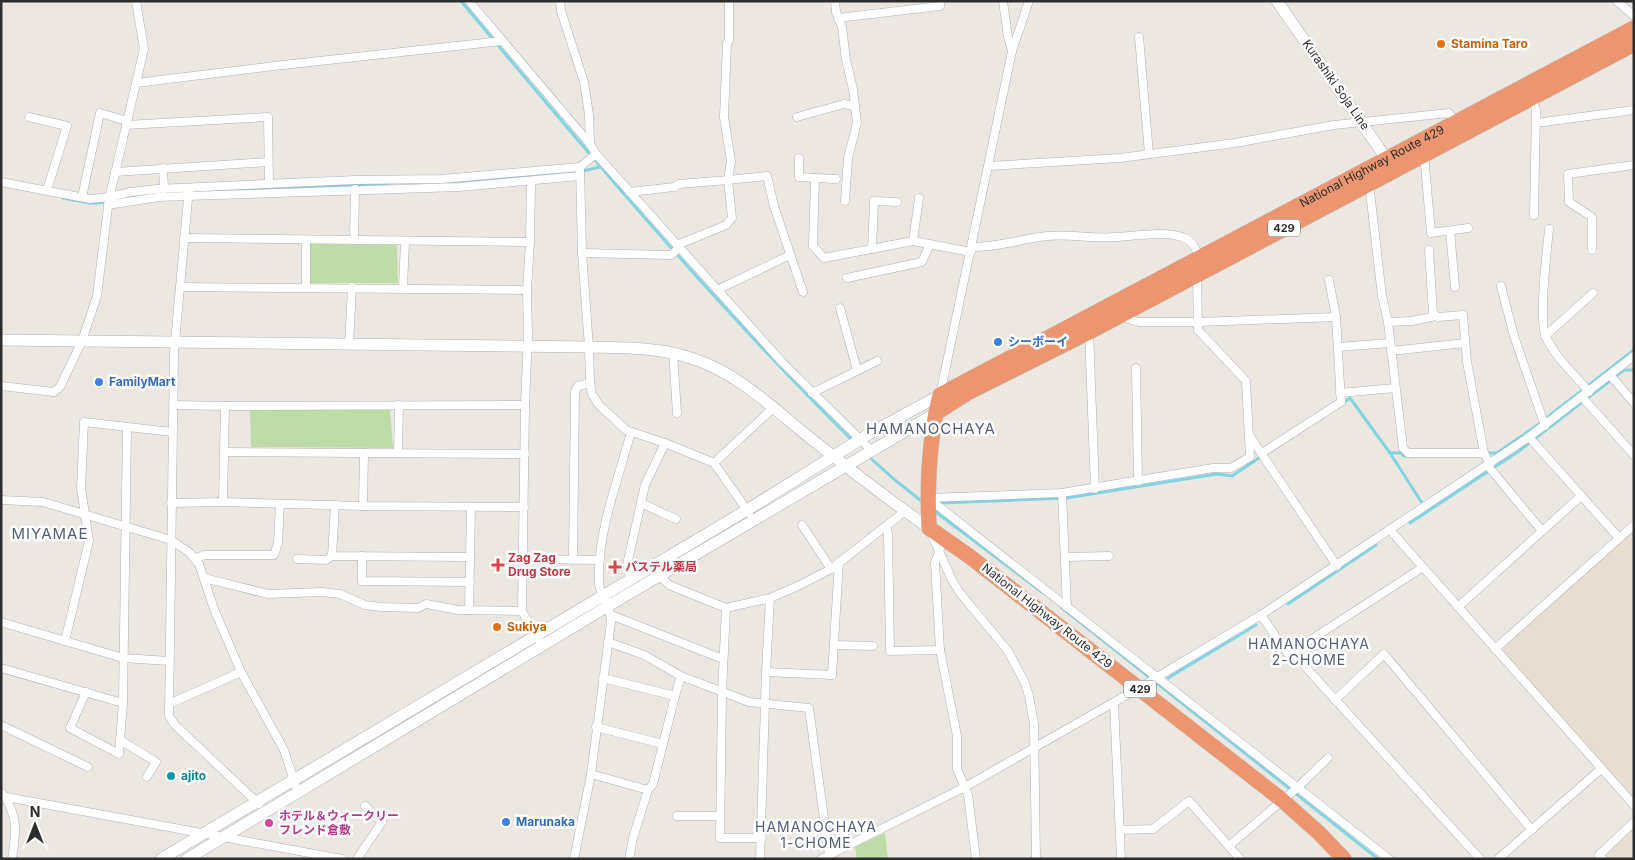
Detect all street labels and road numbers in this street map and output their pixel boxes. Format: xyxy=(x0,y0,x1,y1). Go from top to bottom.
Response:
street label: Kurashiki Soja Line xyxy=(1300,37,1373,133)
street label: National Highway Route 429 xyxy=(1297,122,1447,210)
road number: 429 xyxy=(1268,220,1300,237)
street label: National Highway Route 429 xyxy=(979,560,1115,671)
road number: 429 xyxy=(1124,681,1156,698)

